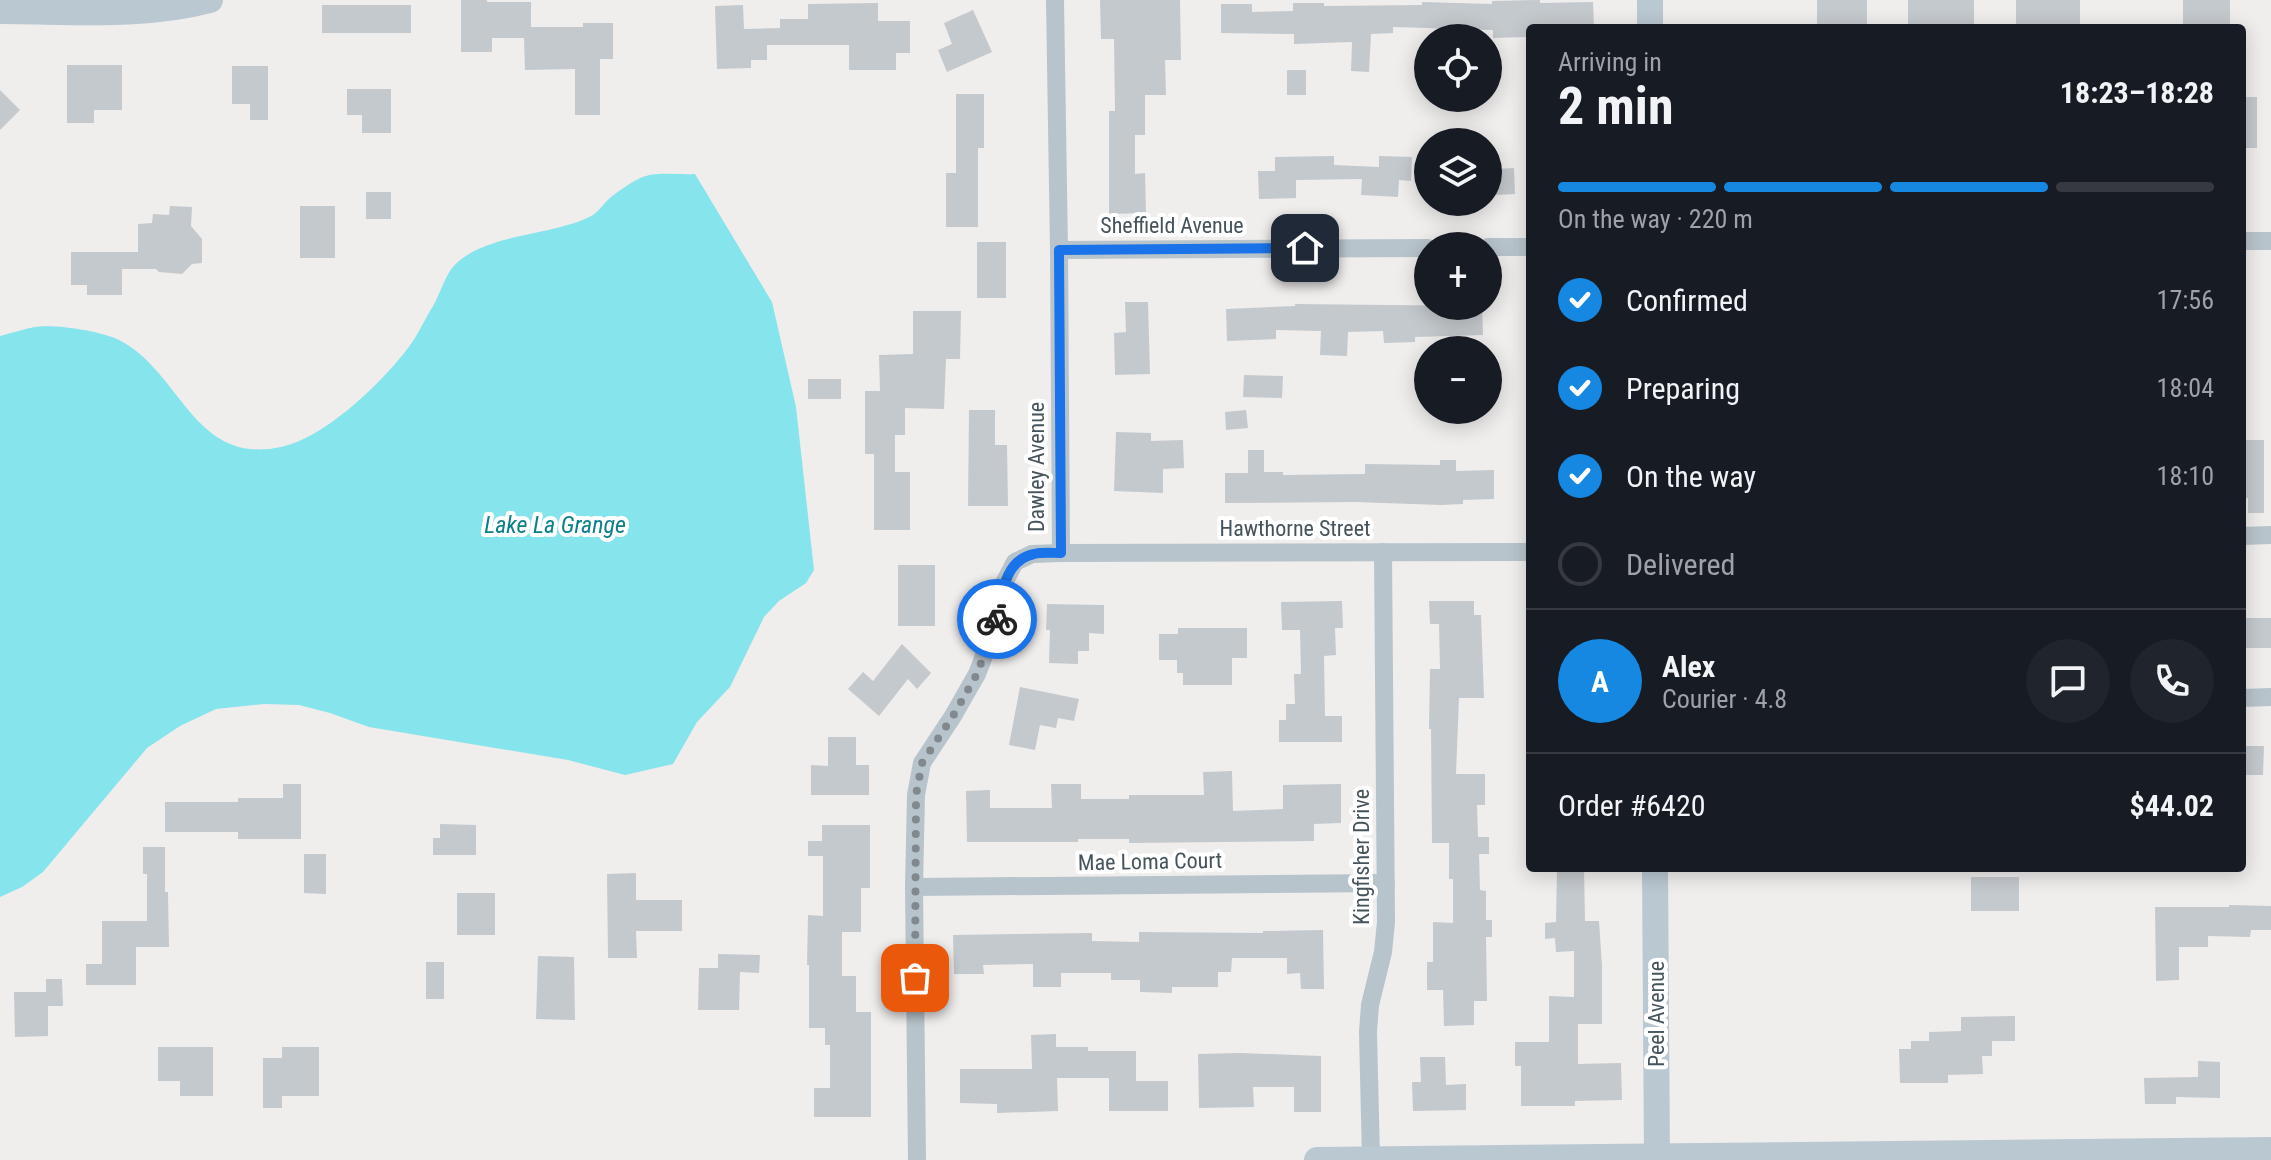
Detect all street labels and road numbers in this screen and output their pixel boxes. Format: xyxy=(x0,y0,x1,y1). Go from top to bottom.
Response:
street label: Sheffield Avenue xyxy=(1100,213,1244,238)
street label: Dawley Avenue xyxy=(1024,402,1049,532)
street label: Hawthorne Street xyxy=(1220,516,1370,541)
street label: Kingfisher Drive xyxy=(1349,789,1374,925)
street label: Mae Loma Court xyxy=(1078,848,1222,875)
street label: Peel Avenue xyxy=(1644,961,1669,1067)

